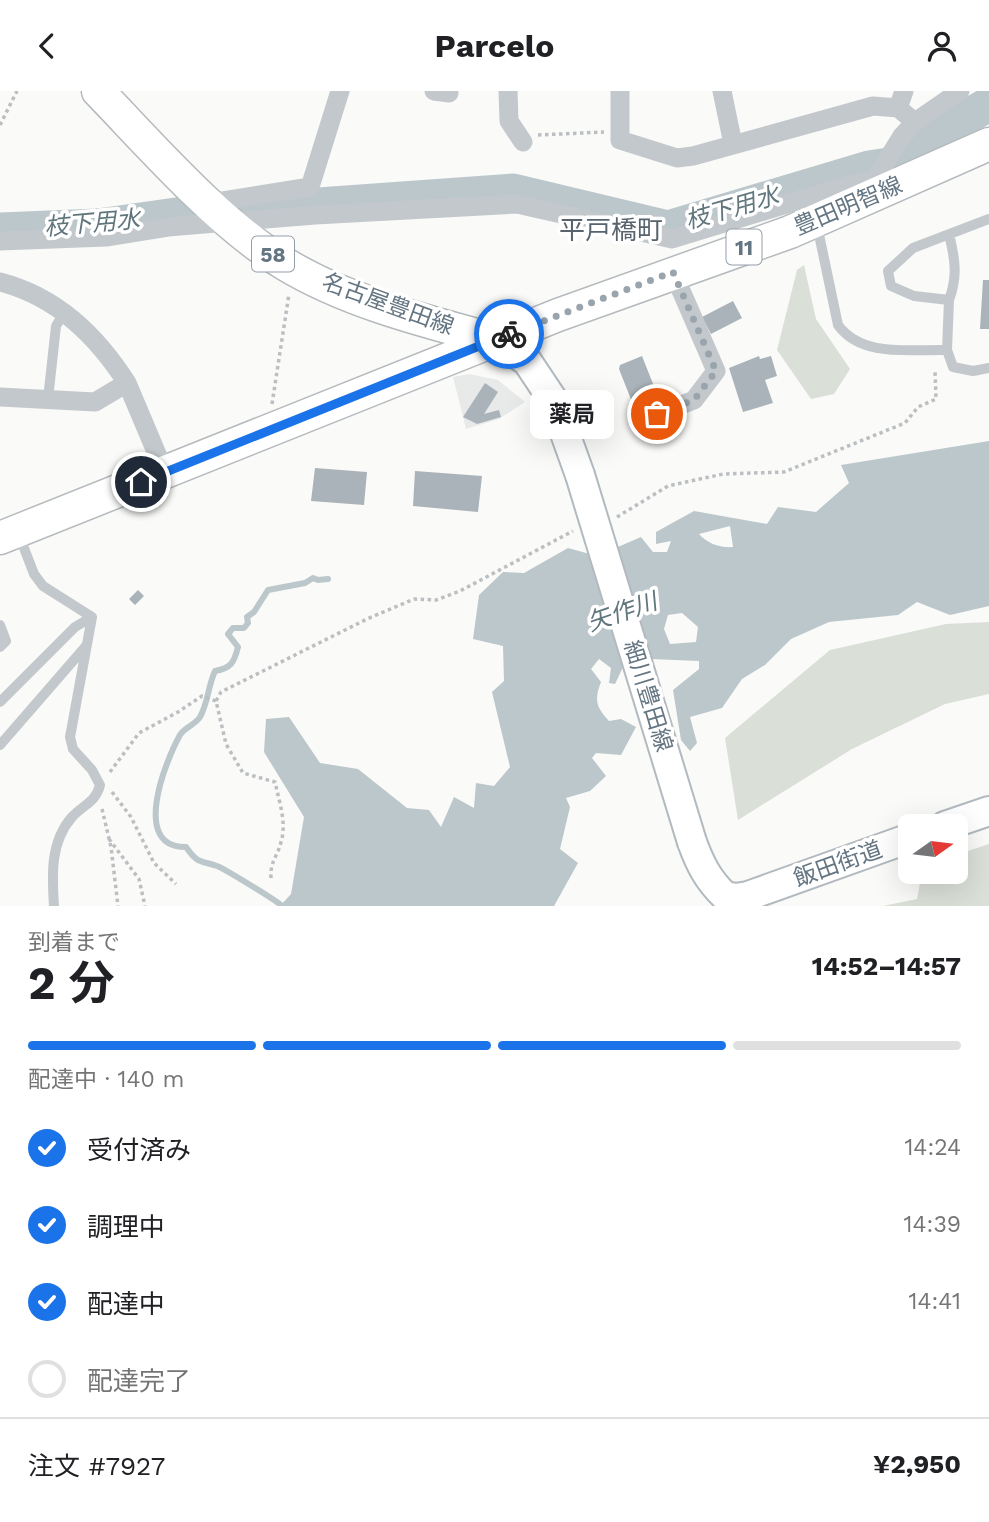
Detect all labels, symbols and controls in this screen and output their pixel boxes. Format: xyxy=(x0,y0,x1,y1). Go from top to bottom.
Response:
icon: back xyxy=(28,27,66,65)
text: Parcelo xyxy=(435,27,554,65)
icon: person xyxy=(923,27,961,65)
street label: 豊田明智線 xyxy=(790,171,906,241)
water label: 枝下用水 xyxy=(682,180,785,235)
water label: 枝下用水 xyxy=(43,205,144,241)
district label: 平戸橋町 xyxy=(559,215,663,245)
road number: 11 xyxy=(726,229,762,265)
road number: 58 xyxy=(252,237,294,271)
street label: 名古屋豊田線 xyxy=(319,268,457,340)
courier xyxy=(474,299,544,369)
icon: bike xyxy=(490,315,528,353)
pin xyxy=(627,384,687,444)
callout: 薬局 xyxy=(531,389,615,439)
icon: bag xyxy=(638,395,676,433)
text: 薬局 xyxy=(549,401,595,428)
pin xyxy=(111,452,171,512)
icon: home xyxy=(122,463,160,501)
water label: 矢作川 xyxy=(583,586,663,637)
street label: 細川豊田線 xyxy=(618,637,678,755)
north arrow xyxy=(898,814,968,884)
map controls xyxy=(898,814,968,884)
street label: 飯田街道 xyxy=(790,836,886,892)
text: 到着まで xyxy=(28,929,120,956)
text: 14:52–14:57 xyxy=(812,951,961,981)
text: 2 分 xyxy=(28,956,115,1010)
text: 配達中 · 140 m xyxy=(28,1066,185,1093)
icon: check xyxy=(28,1129,66,1167)
text: 14:24 xyxy=(904,1134,961,1161)
text: 受付済み xyxy=(87,1135,191,1165)
icon: check xyxy=(28,1206,66,1244)
text: 14:39 xyxy=(904,1211,961,1238)
text: 調理中 xyxy=(87,1212,165,1242)
icon: check xyxy=(28,1283,66,1321)
text: 14:41 xyxy=(909,1288,961,1315)
text: 配達中 xyxy=(87,1289,165,1319)
text: 配達完了 xyxy=(87,1366,191,1396)
text: ¥2,950 xyxy=(873,1449,961,1479)
text: 注文 #7927 xyxy=(28,1451,165,1481)

